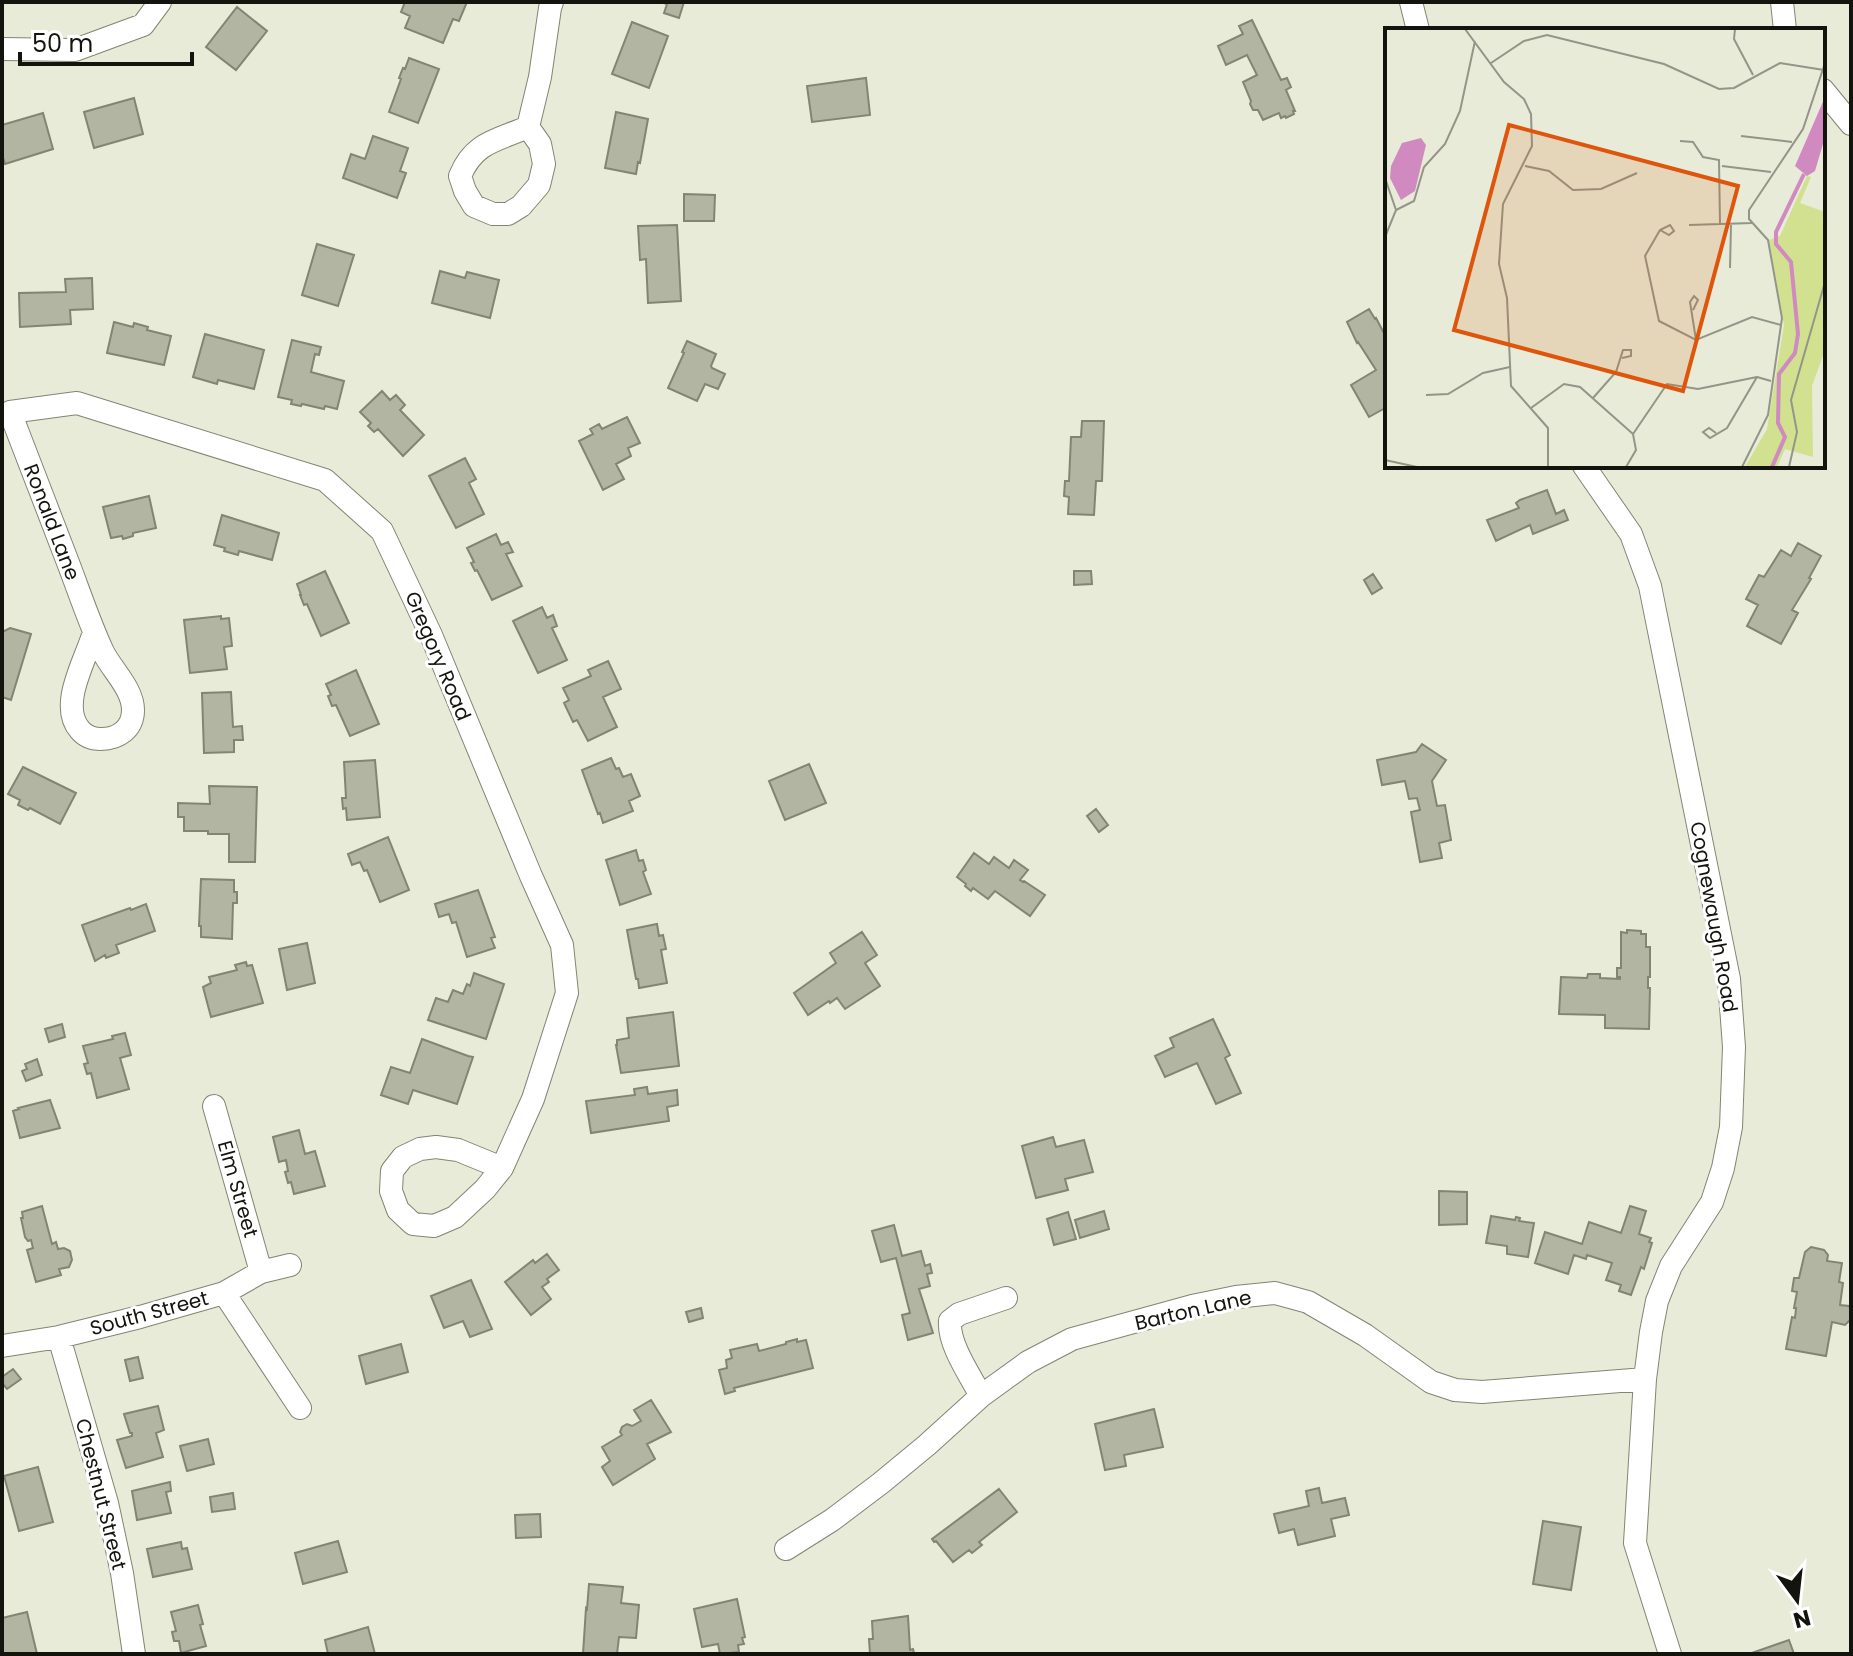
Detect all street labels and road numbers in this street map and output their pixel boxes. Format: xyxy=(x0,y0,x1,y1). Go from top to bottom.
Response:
street label: Ronald Lane xyxy=(17,460,87,584)
street label: Gregory Road xyxy=(398,587,478,725)
street label: Cognewaugh Road xyxy=(1683,819,1745,1015)
street label: Elm Street xyxy=(211,1137,265,1241)
street label: Barton Lane xyxy=(1132,1283,1254,1337)
street label: South Street xyxy=(87,1284,211,1342)
street label: Chestnut Street xyxy=(69,1415,133,1573)

